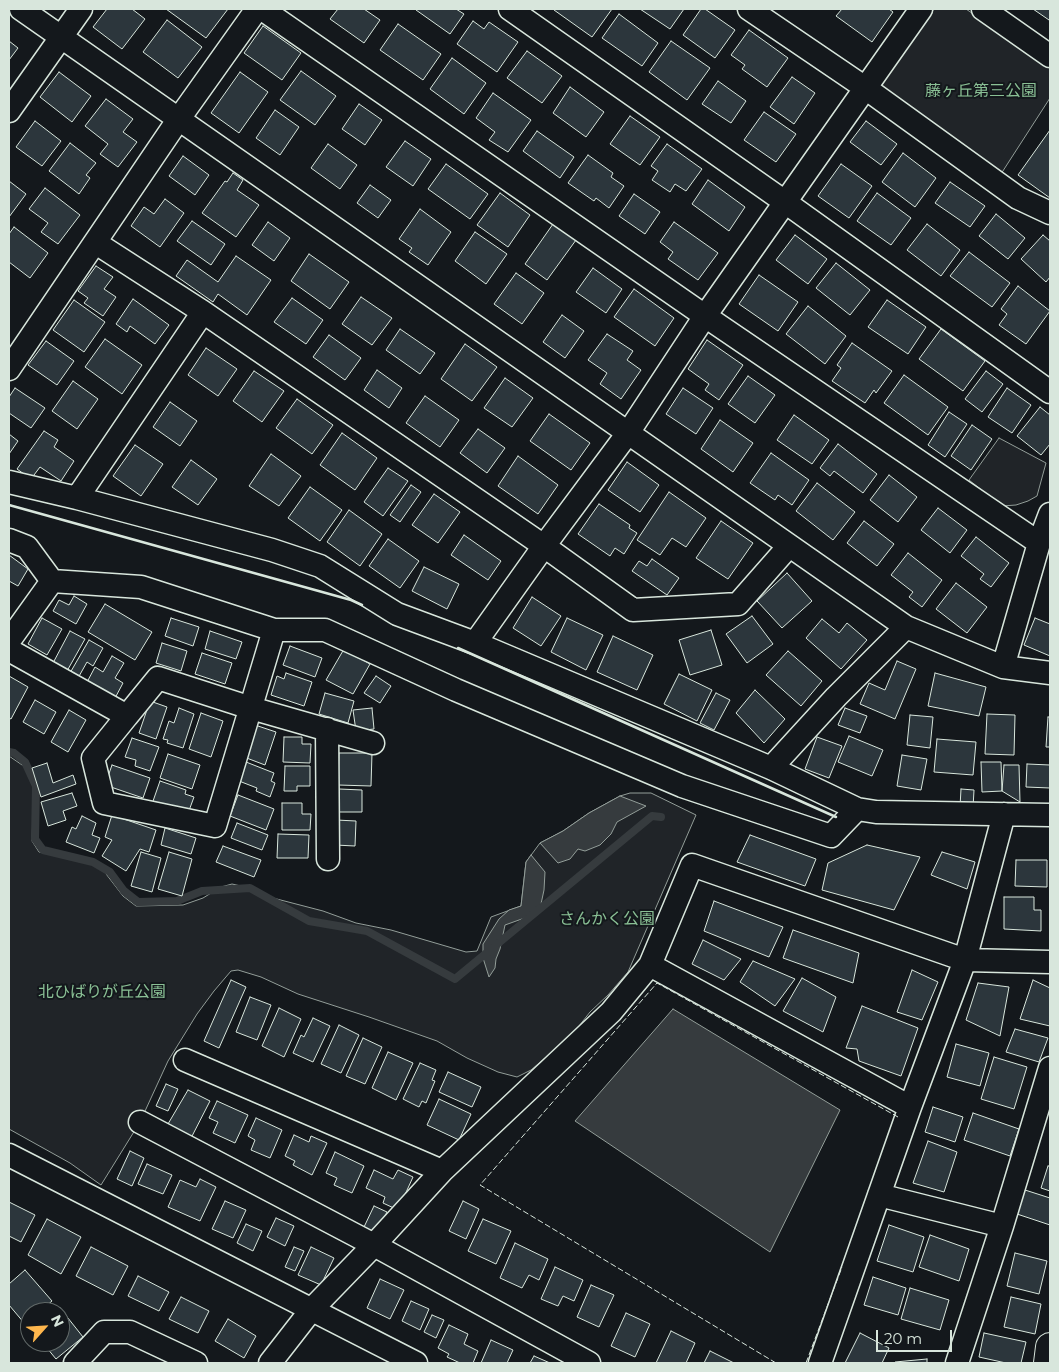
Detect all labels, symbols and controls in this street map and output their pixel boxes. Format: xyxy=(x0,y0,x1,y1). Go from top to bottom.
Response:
park label: 藤ヶ丘第三公園 xyxy=(925,81,1037,101)
park label: さんかく公園 xyxy=(559,909,655,929)
park label: 北ひばりが丘公園 xyxy=(38,982,166,1002)
north arrow xyxy=(20,1302,70,1352)
text: N xyxy=(47,1312,68,1330)
scale bar xyxy=(879,1320,955,1352)
text: 20 m xyxy=(884,1329,922,1348)

